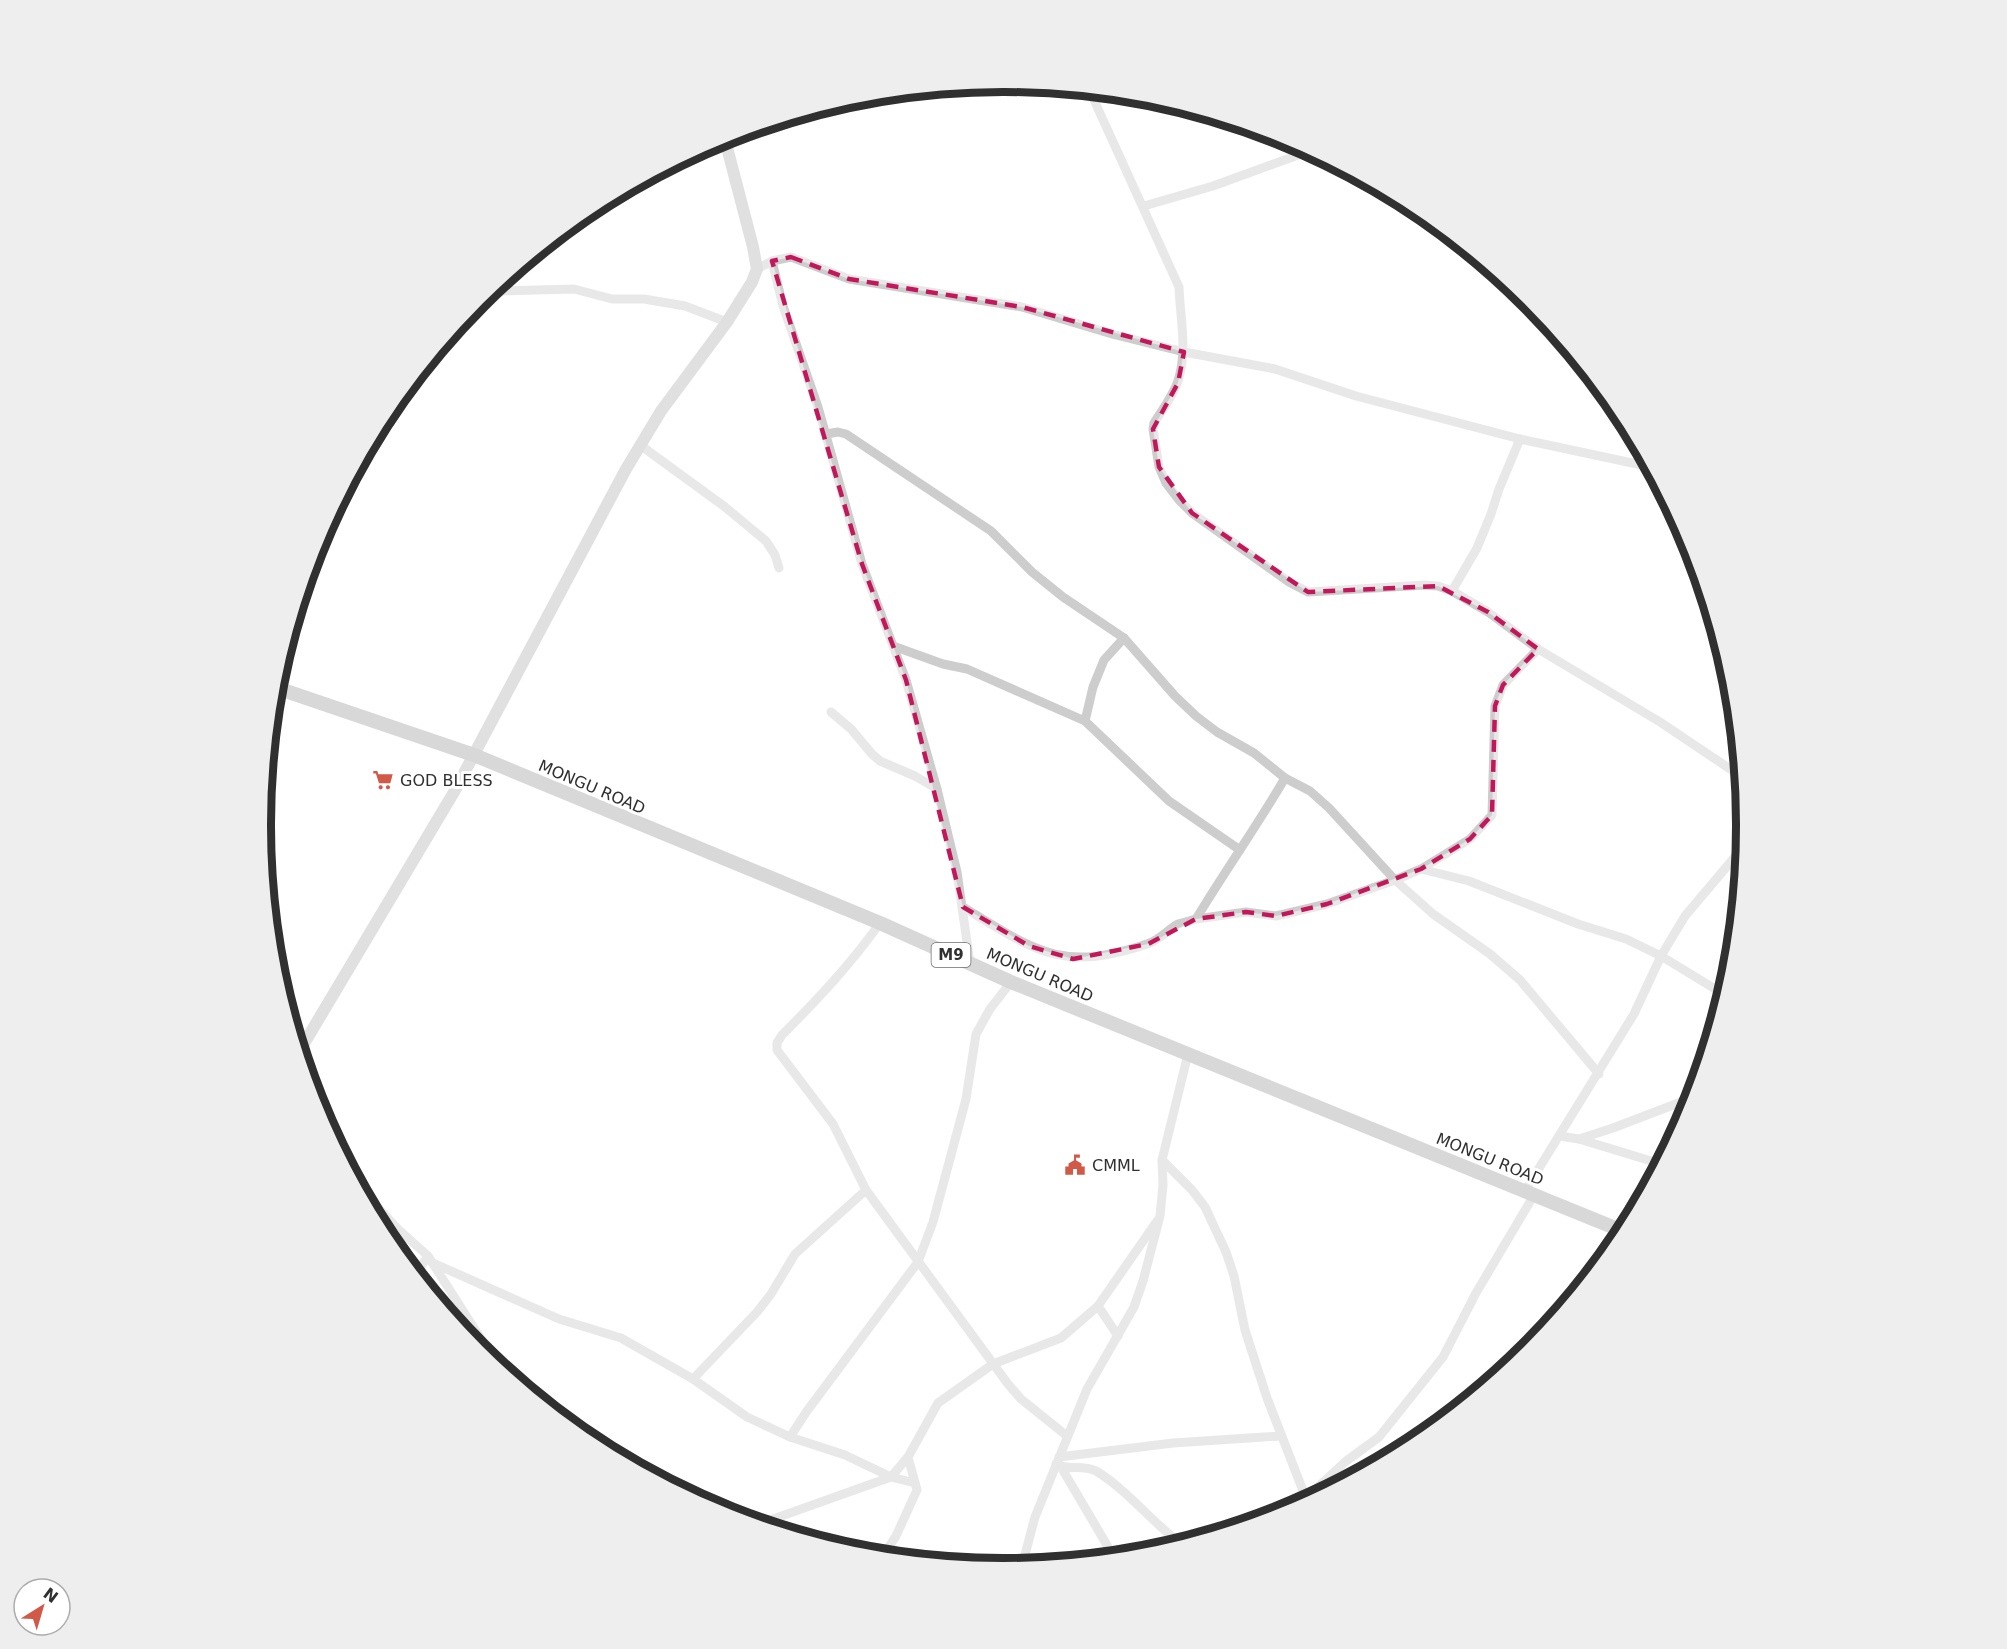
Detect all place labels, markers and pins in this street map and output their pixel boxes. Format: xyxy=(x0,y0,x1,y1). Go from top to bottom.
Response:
supermarket icon: GOD BLESS xyxy=(371,768,395,792)
place label: GOD BLESS xyxy=(400,771,493,790)
public building icon: CMML xyxy=(1063,1153,1087,1177)
place label: CMML xyxy=(1092,1156,1140,1175)

